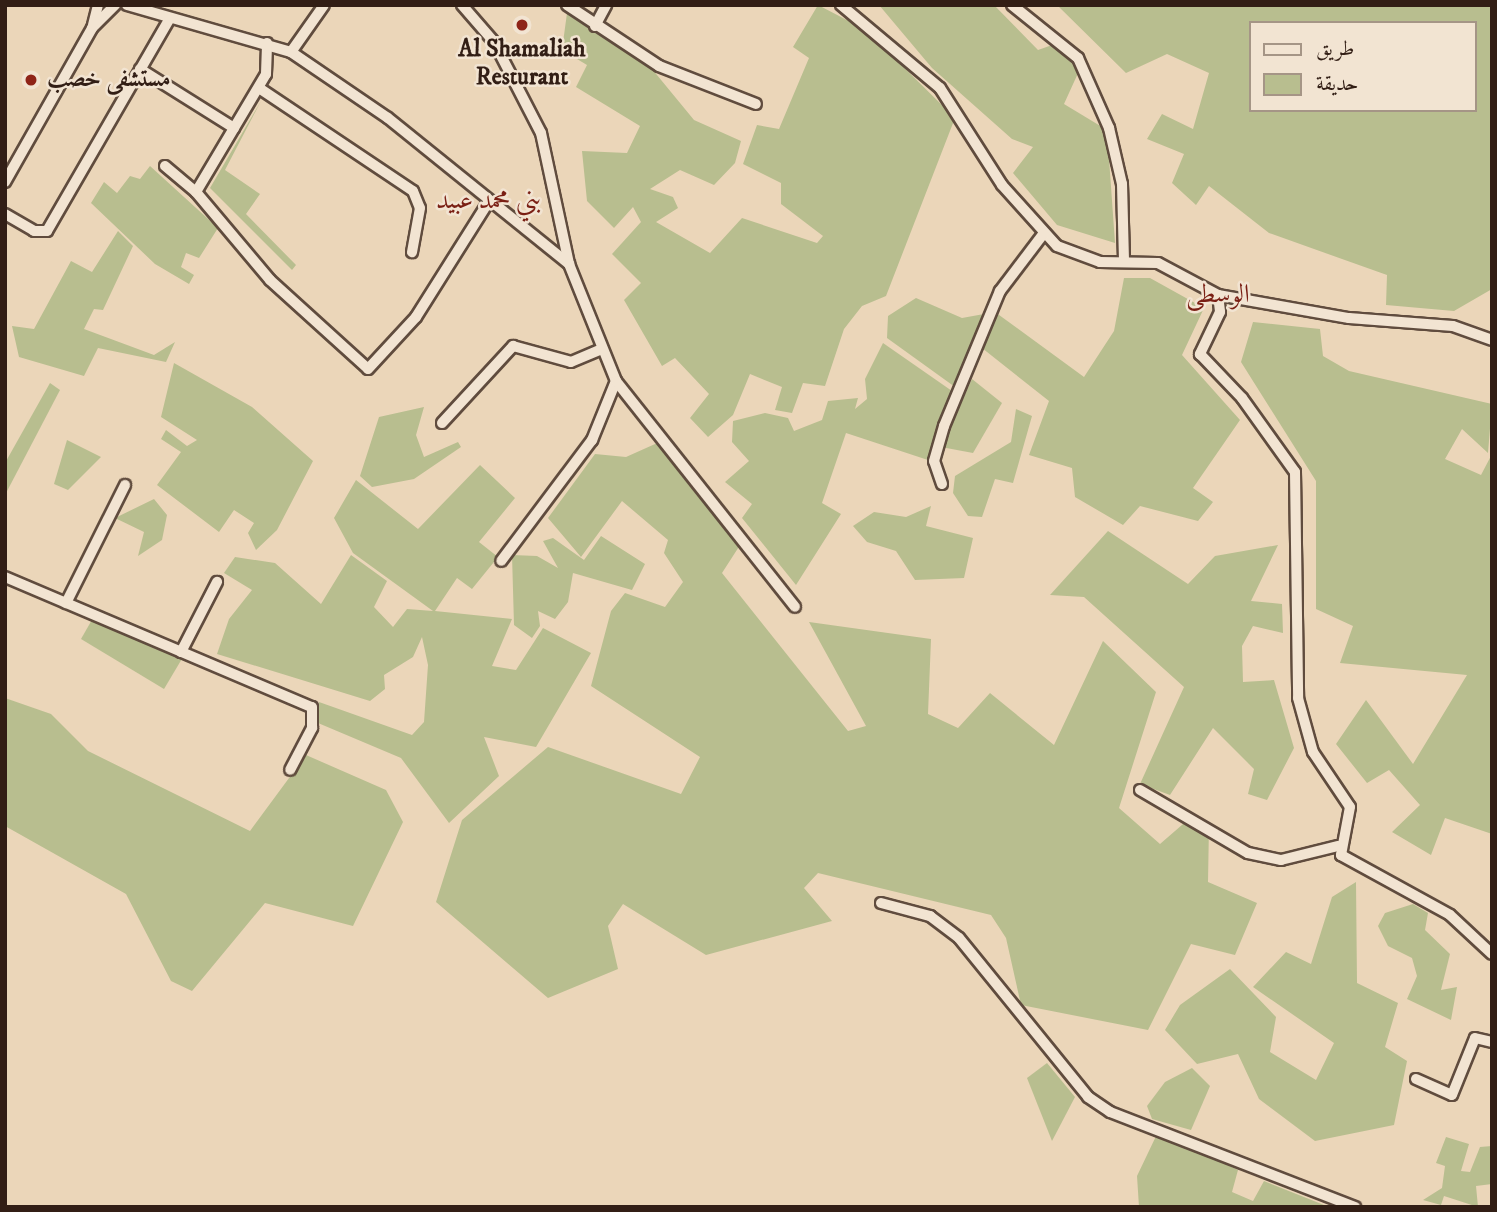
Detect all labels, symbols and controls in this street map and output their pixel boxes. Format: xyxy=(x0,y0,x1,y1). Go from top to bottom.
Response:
marker: Al Shamaliah Resturant xyxy=(514,17,530,33)
legend xyxy=(1248,21,1476,112)
place label: Al Shamaliah Resturant xyxy=(458,36,586,92)
text: طريق xyxy=(1316,36,1354,62)
place label: مستشفى خصب xyxy=(47,66,170,94)
marker: مستشفى خصب xyxy=(21,70,41,90)
text: حديقة xyxy=(1316,71,1359,97)
district label: بني محمد عبيد xyxy=(436,185,542,217)
district label: الوسطى xyxy=(1186,279,1250,311)

